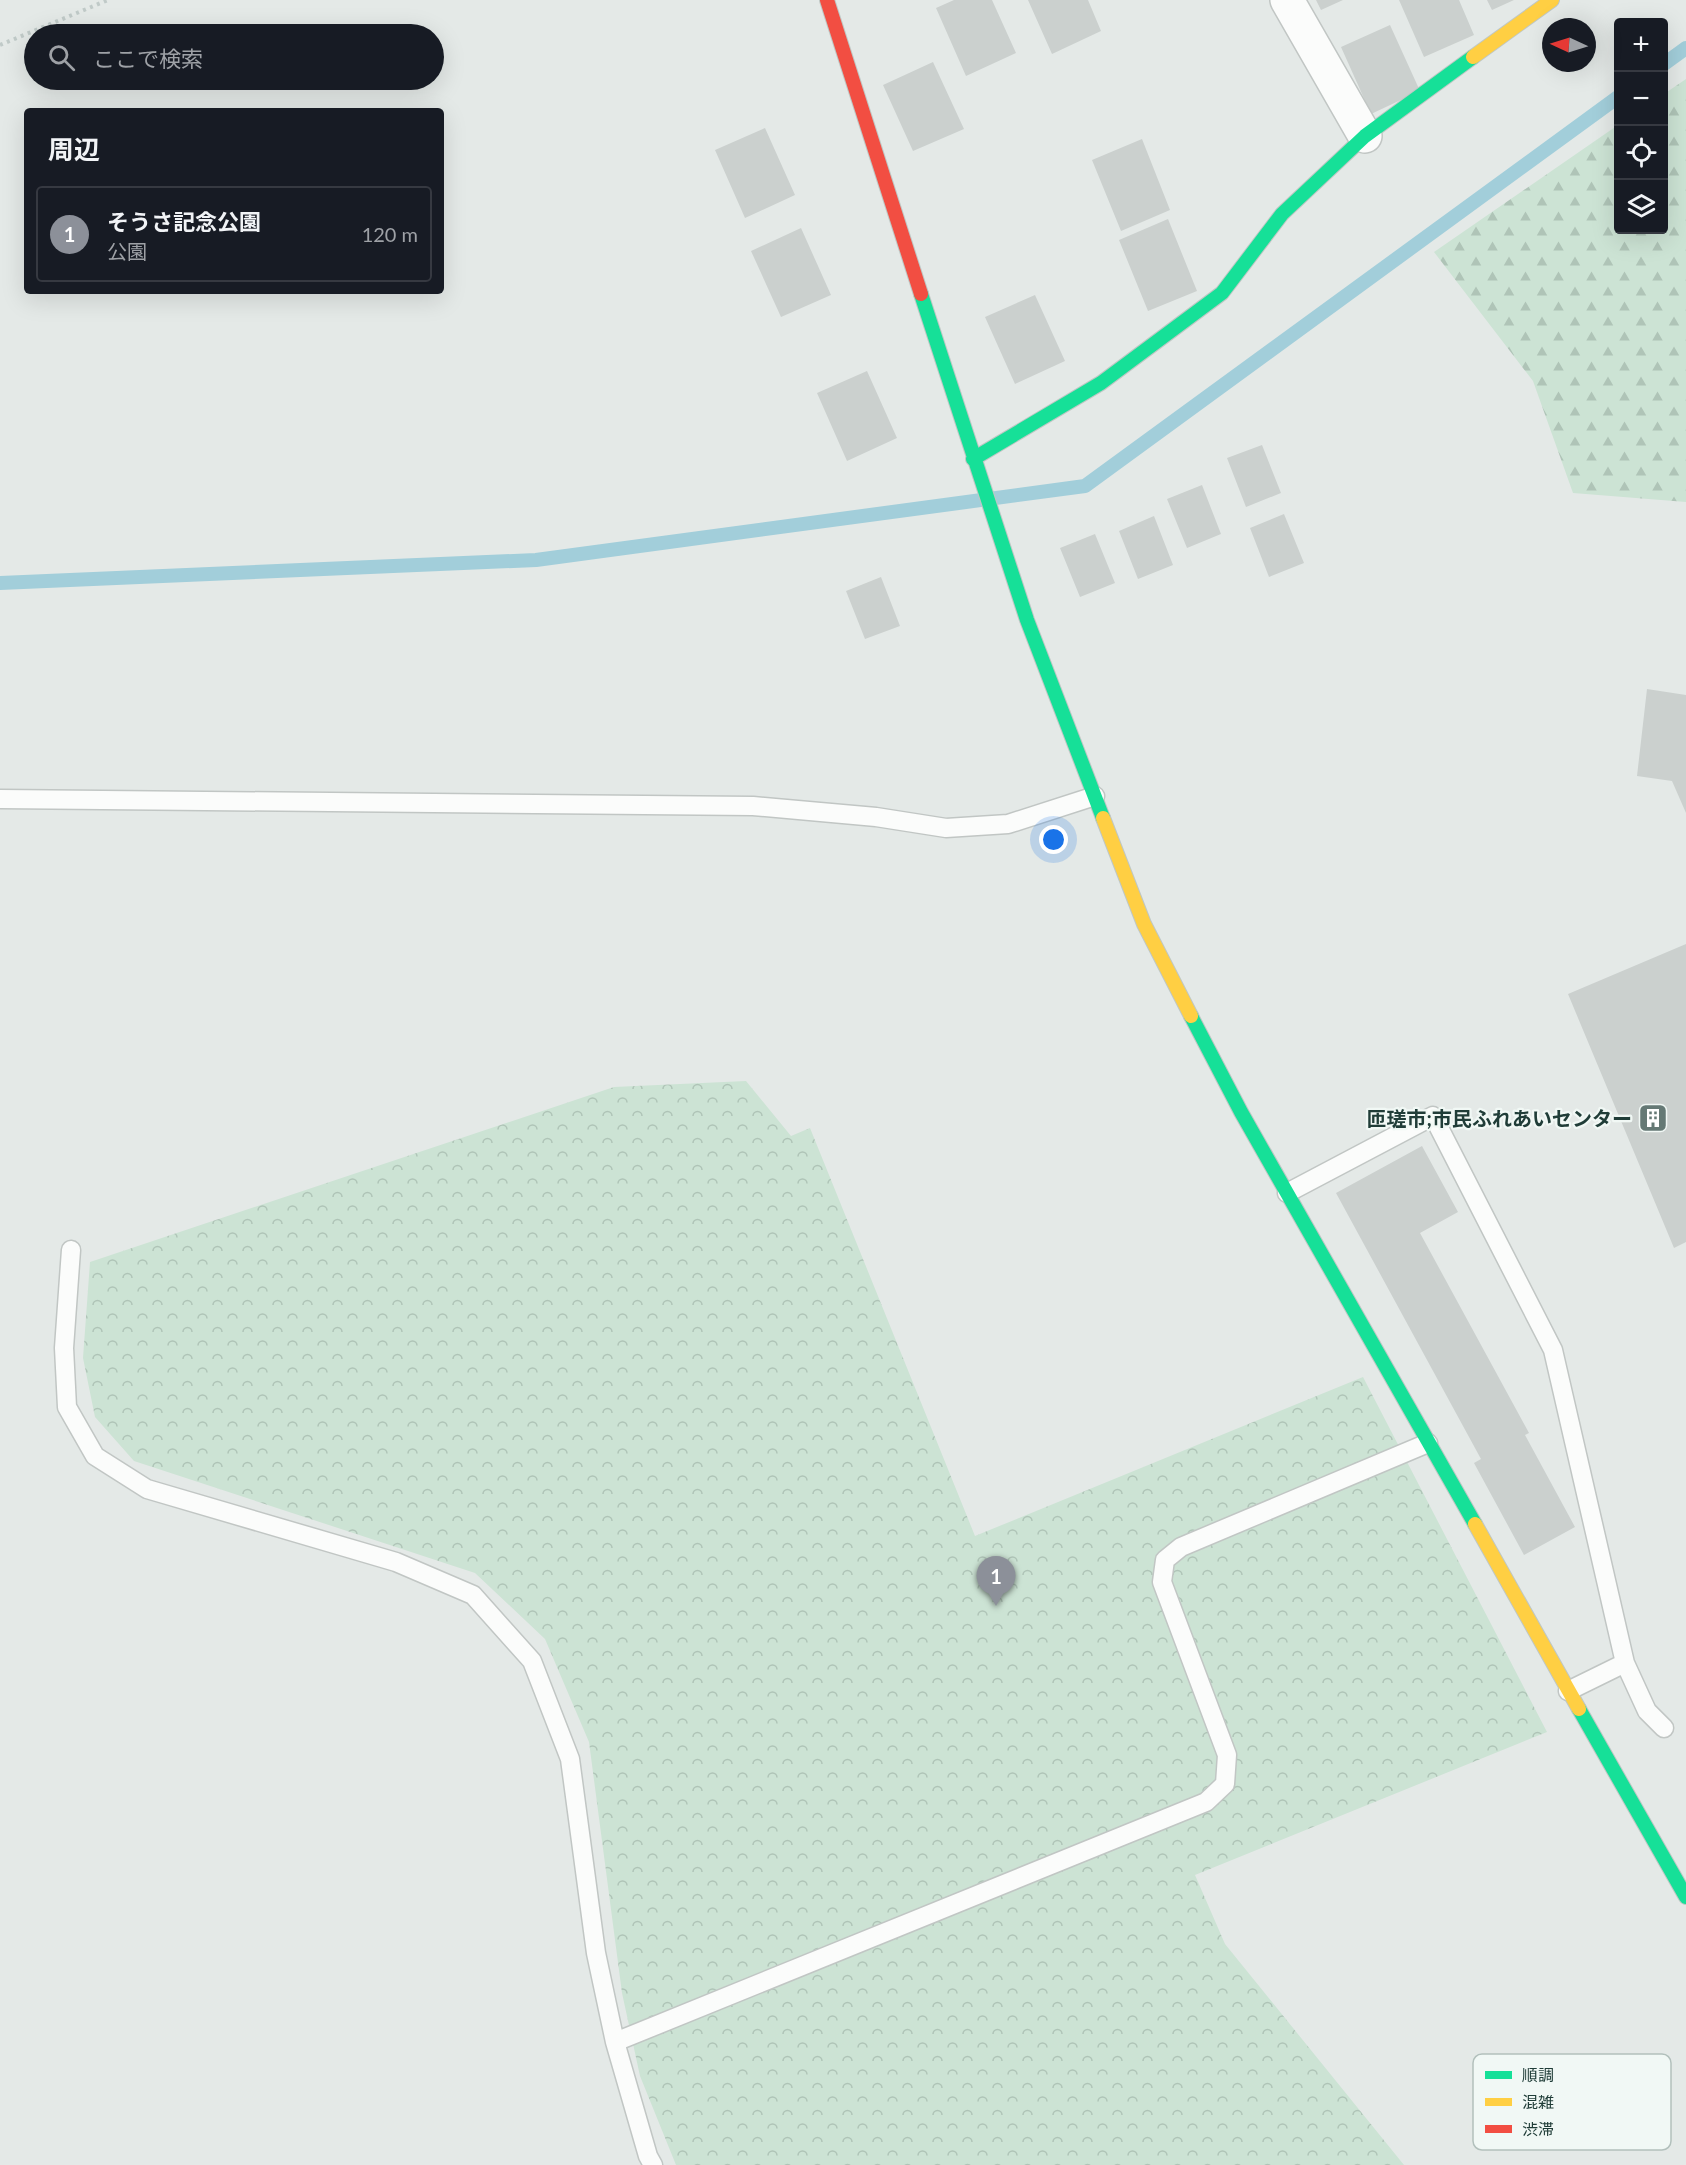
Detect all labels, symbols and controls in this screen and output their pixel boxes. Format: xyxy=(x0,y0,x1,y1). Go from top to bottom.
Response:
north arrow xyxy=(1542,18,1596,72)
map controls xyxy=(1614,18,1668,234)
button: + xyxy=(1614,18,1668,72)
search box xyxy=(24,24,444,90)
icon: search xyxy=(45,41,78,74)
text: ここで検索 xyxy=(93,45,203,72)
button: − xyxy=(1614,72,1668,126)
button: locate xyxy=(1614,126,1668,180)
text: 周辺 xyxy=(48,133,100,165)
button: layers xyxy=(1614,180,1668,234)
text: そうさ記念公園 xyxy=(107,208,261,235)
text: 1 xyxy=(64,222,75,246)
text: 120 m xyxy=(362,222,418,246)
text: 公園 xyxy=(107,239,147,263)
your location xyxy=(1039,825,1068,854)
building icon: 匝瑳市;市民ふれあいセンター xyxy=(1637,1102,1669,1134)
place label: 匝瑳市;市民ふれあいセンター xyxy=(1367,1106,1632,1130)
pin: 1 xyxy=(976,1556,1016,1606)
legend xyxy=(1473,2054,1671,2150)
text: 順調 xyxy=(1522,2065,1554,2084)
text: 混雑 xyxy=(1522,2092,1554,2111)
text: 渋滞 xyxy=(1522,2119,1554,2138)

